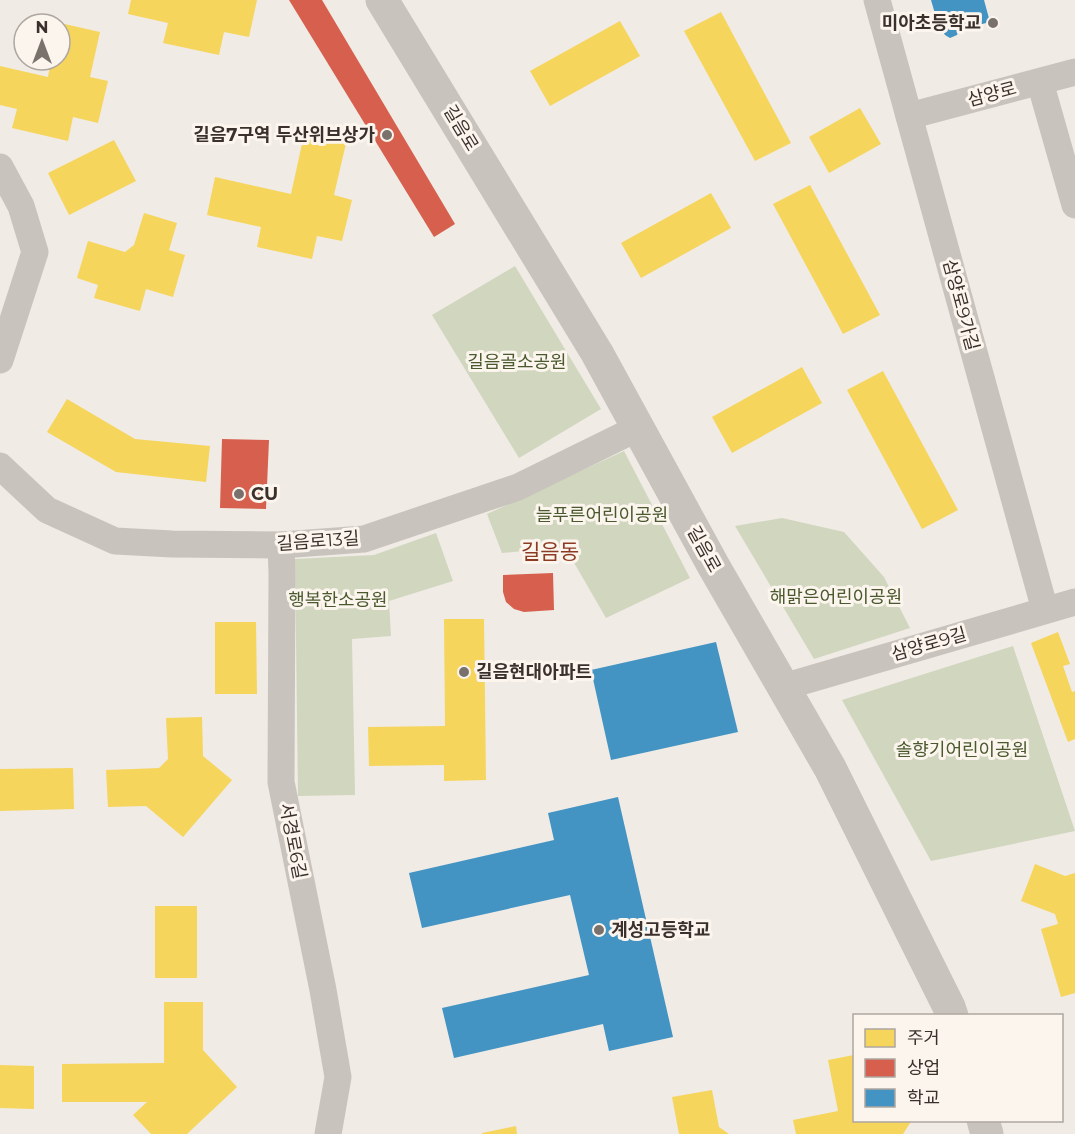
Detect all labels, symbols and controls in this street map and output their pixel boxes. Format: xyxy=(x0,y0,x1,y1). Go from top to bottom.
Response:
north arrow xyxy=(12,12,72,72)
place label: 미아초등학교 xyxy=(882,12,981,34)
marker: 미아초등학교 xyxy=(986,16,1000,30)
text: N xyxy=(36,18,48,37)
street label: 삼양로 xyxy=(965,77,1019,111)
street label: 길음로 xyxy=(439,101,483,155)
place label: 길음7구역 두산위브상가 xyxy=(193,124,375,146)
marker: 길음7구역 두산위브상가 xyxy=(380,128,394,142)
street label: 삼양로9가길 xyxy=(938,257,984,353)
park label: 길음골소공원 xyxy=(467,351,567,373)
place label: CU xyxy=(251,483,278,505)
marker: CU xyxy=(232,487,246,501)
park label: 늘푸른어린이공원 xyxy=(536,504,668,526)
street label: 길음로 xyxy=(682,522,726,576)
street label: 길음로13길 xyxy=(276,527,360,555)
district label: 길음동 xyxy=(521,539,579,564)
park label: 해맑은어린이공원 xyxy=(770,586,902,608)
park label: 행복한소공원 xyxy=(288,589,388,611)
street label: 삼양로9길 xyxy=(889,623,969,665)
place label: 길음현대아파트 xyxy=(476,661,592,683)
marker: 길음현대아파트 xyxy=(457,665,471,679)
park label: 솔향기어린이공원 xyxy=(896,739,1028,761)
street label: 서경로6길 xyxy=(275,801,311,881)
place label: 계성고등학교 xyxy=(611,919,710,941)
marker: 계성고등학교 xyxy=(592,923,606,937)
legend xyxy=(853,1014,1063,1122)
text: 주거 xyxy=(907,1027,940,1049)
text: 상업 xyxy=(907,1057,940,1079)
text: 학교 xyxy=(907,1087,940,1109)

